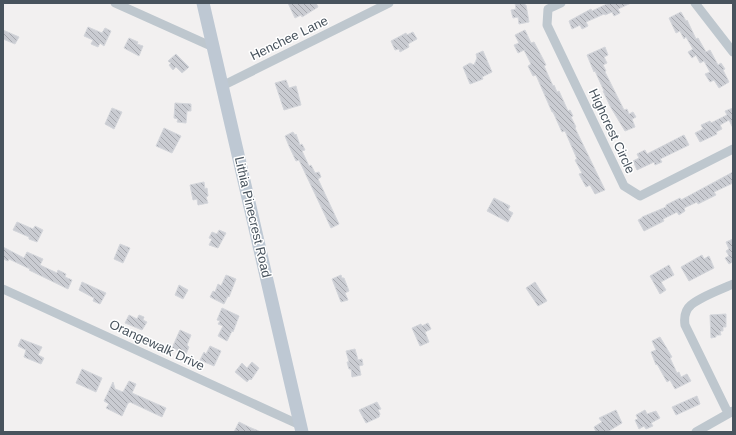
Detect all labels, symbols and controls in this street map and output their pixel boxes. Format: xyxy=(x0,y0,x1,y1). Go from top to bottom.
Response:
street label: Henchee Lane xyxy=(248,13,330,63)
street label: Highcrest Circle xyxy=(586,86,638,176)
street label: Lithia Pinecrest Road xyxy=(232,155,274,279)
street label: Orangewalk Drive xyxy=(107,316,207,374)

